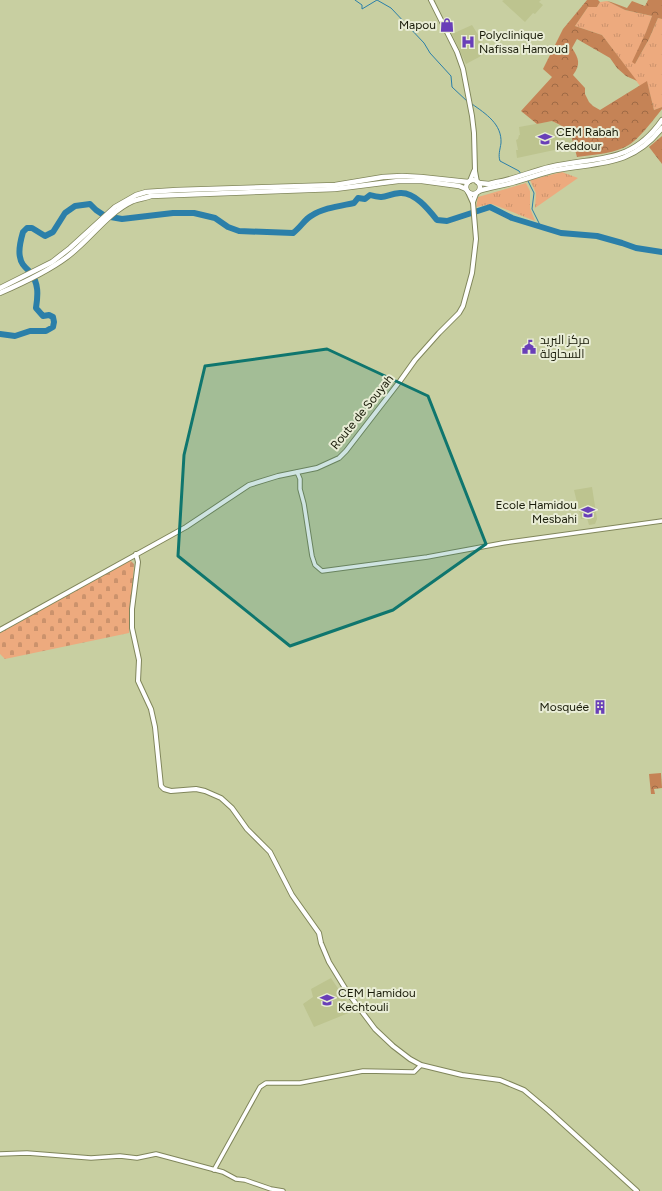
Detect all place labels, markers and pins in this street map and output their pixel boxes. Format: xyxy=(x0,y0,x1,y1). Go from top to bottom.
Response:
shop icon: Mapou xyxy=(439,17,455,33)
place label: Mapou xyxy=(399,18,436,32)
place label: Polyclinique Nafissa Hamoud xyxy=(479,28,568,56)
hospital icon: Polyclinique Nafissa Hamoud xyxy=(460,34,476,50)
place label: CEM Rabah Keddour xyxy=(556,125,619,153)
school or university icon: CEM Rabah Keddour xyxy=(537,131,553,147)
place label: مركز البريد السحاولة xyxy=(540,333,590,361)
public building icon: مركز البريد السحاولة xyxy=(521,339,537,355)
place label: Ecole Hamidou Mesbahi xyxy=(495,498,577,526)
school or university icon: Ecole Hamidou Mesbahi xyxy=(580,504,596,520)
building icon: Mosquée xyxy=(592,699,608,715)
place label: Mosquée xyxy=(540,700,589,714)
place label: CEM Hamidou Kechtouli xyxy=(338,986,416,1014)
school or university icon: CEM Hamidou Kechtouli xyxy=(319,992,335,1008)

